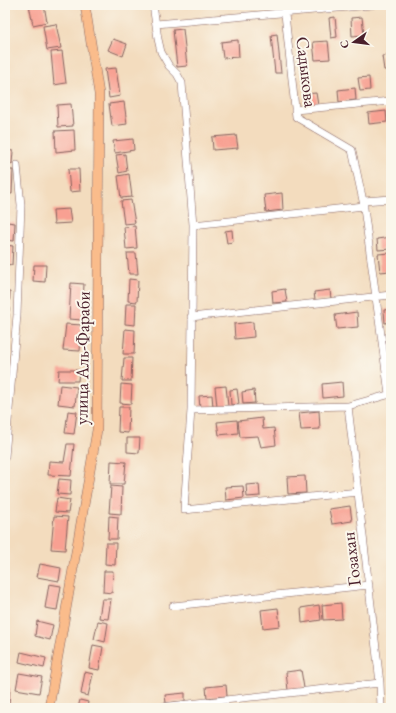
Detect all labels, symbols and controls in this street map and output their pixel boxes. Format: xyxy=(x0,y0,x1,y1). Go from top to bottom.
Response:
north arrow xyxy=(334,22,374,62)
street label: Садыкова xyxy=(291,35,323,110)
text: С xyxy=(337,39,352,50)
street label: улица Аль-Фараби xyxy=(69,290,95,425)
street label: Гозахан xyxy=(336,531,366,587)

